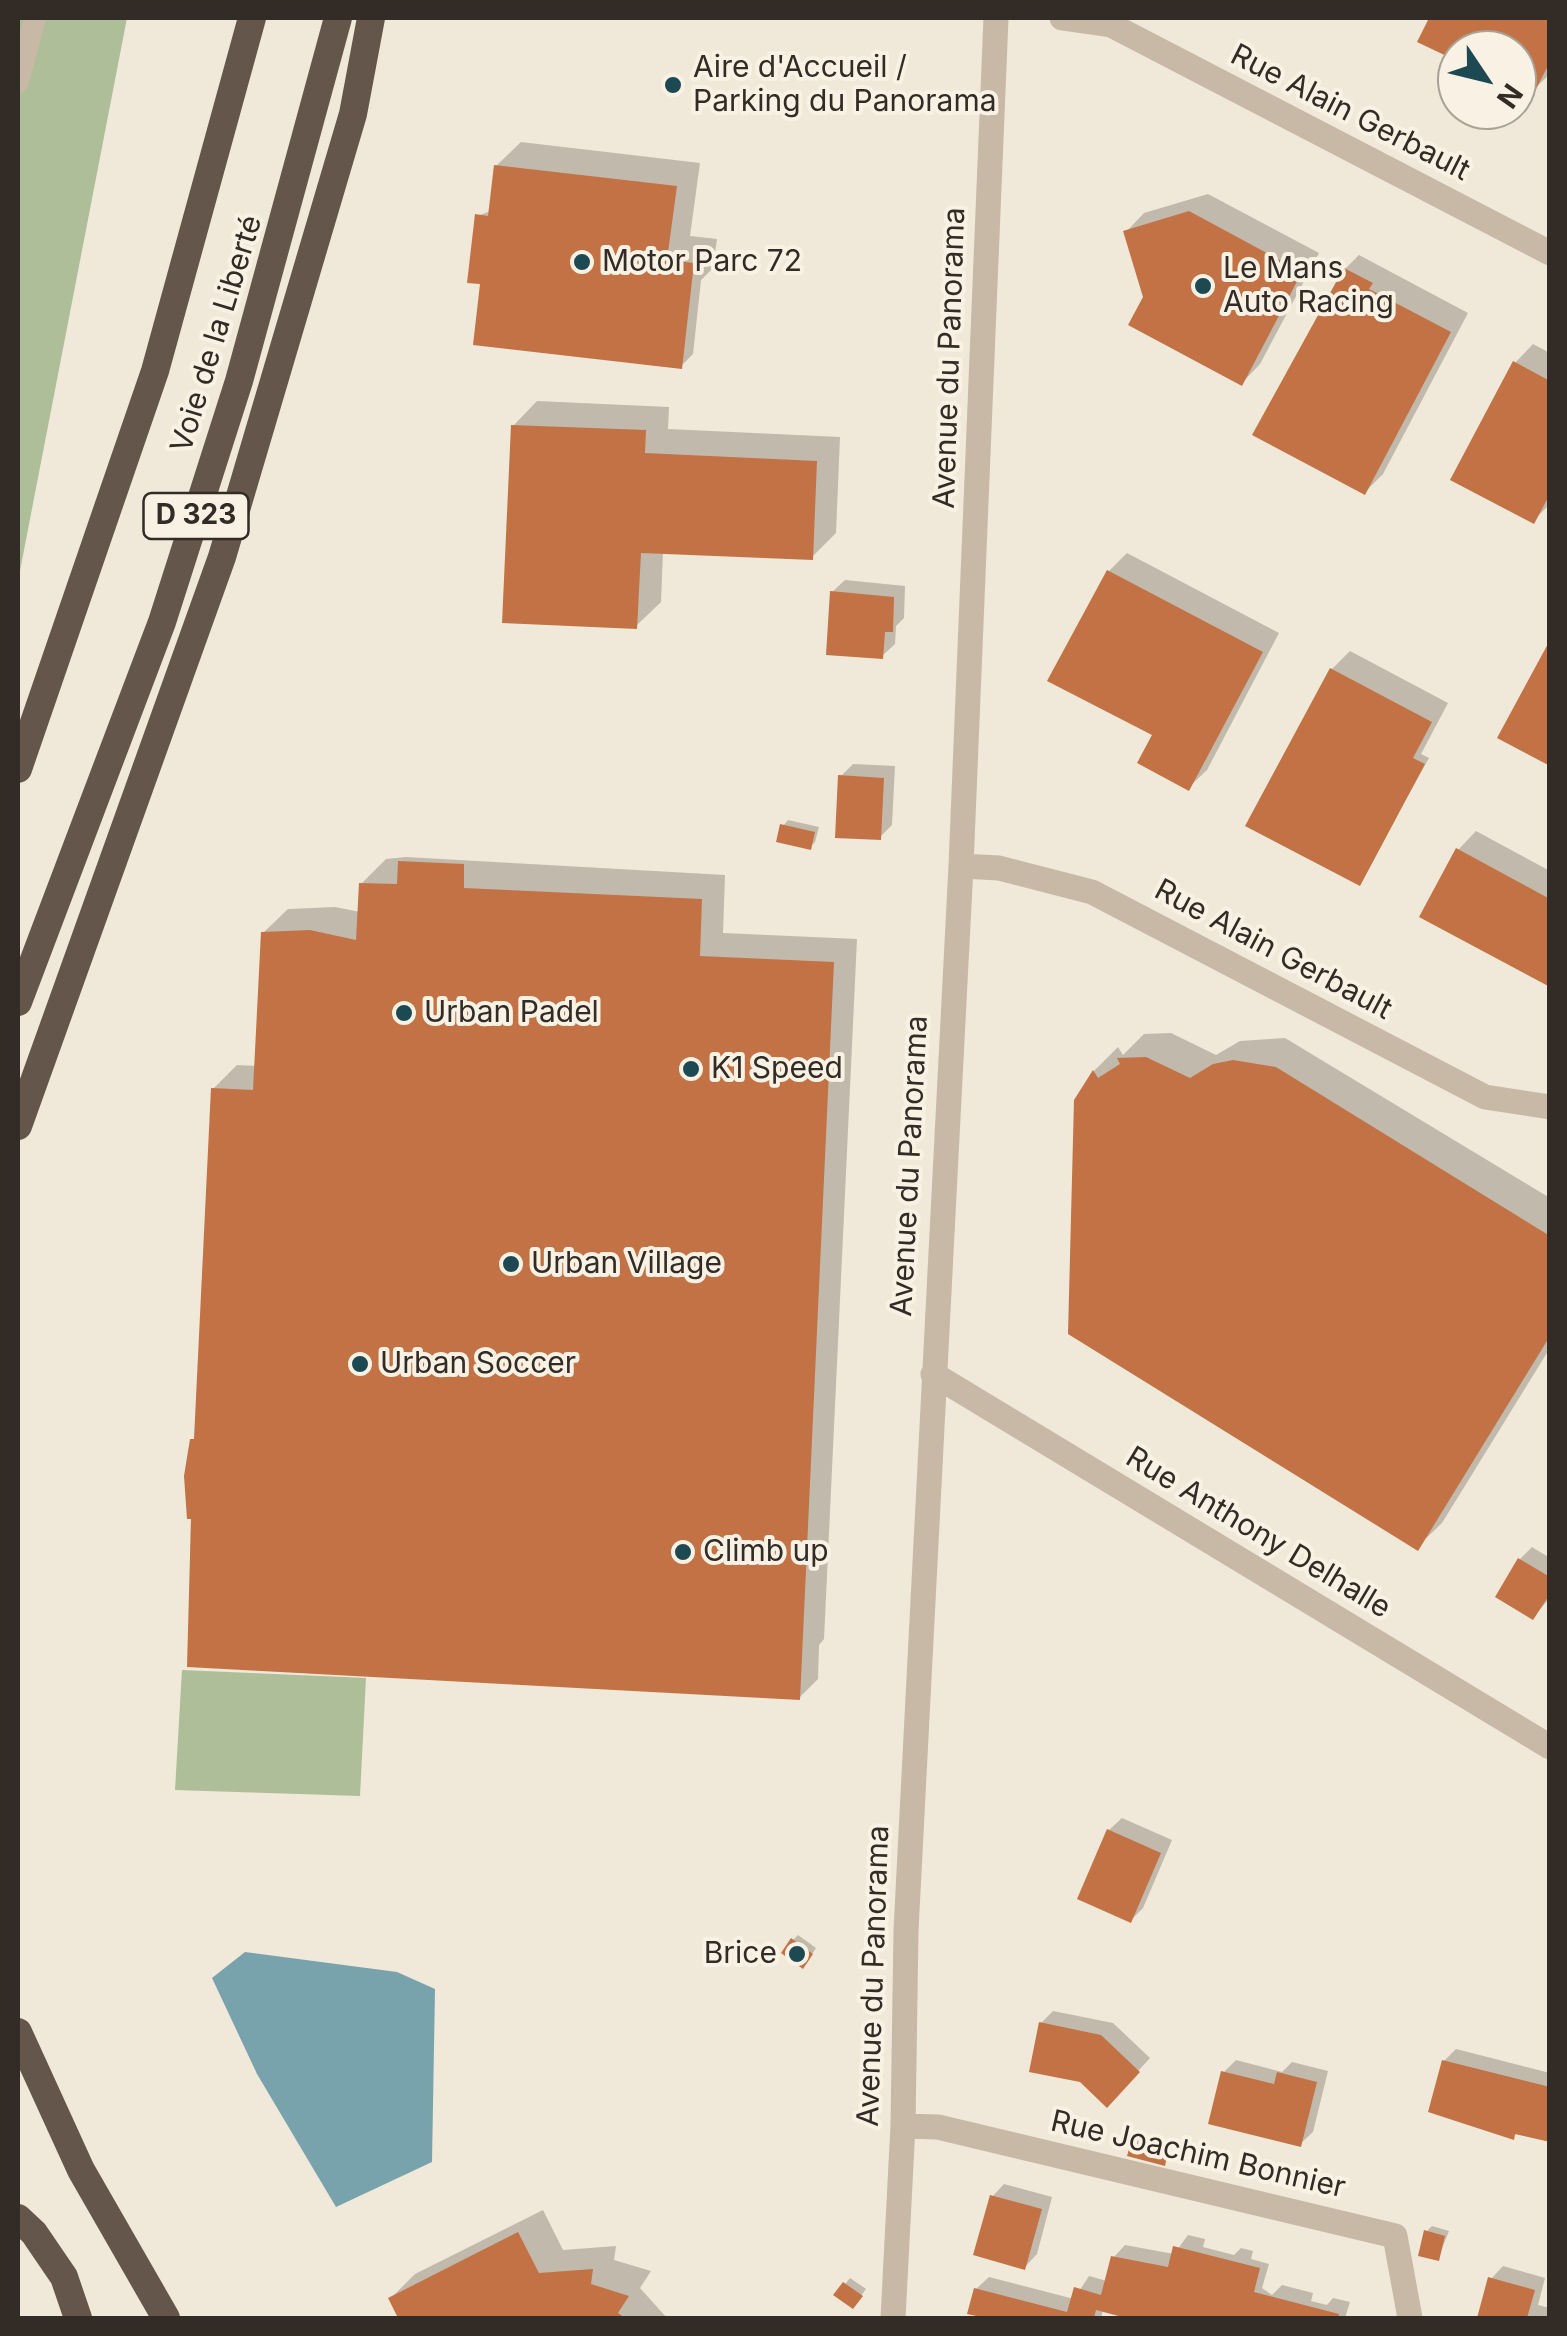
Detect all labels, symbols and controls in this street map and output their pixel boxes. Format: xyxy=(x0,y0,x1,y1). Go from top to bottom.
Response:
north arrow xyxy=(1437,30,1537,130)
street label: Rue Alain Gerbault xyxy=(1224,37,1476,189)
place label: Aire d'Accueil / Parking du Panorama xyxy=(693,50,997,120)
marker: Aire d'Accueil / Parking du Panorama xyxy=(662,74,684,96)
text: N xyxy=(1490,78,1530,115)
street label: Avenue du Panorama xyxy=(927,207,973,509)
street label: Voie de la Liberté xyxy=(164,211,270,457)
place label: Motor Parc 72 xyxy=(602,244,802,280)
marker: Motor Parc 72 xyxy=(571,251,593,273)
place label: Le Mans Auto Racing xyxy=(1223,251,1394,322)
marker: Le Mans Auto Racing xyxy=(1192,275,1214,297)
road number: D 323 xyxy=(144,493,248,539)
street label: Rue Alain Gerbault xyxy=(1148,872,1398,1028)
place label: Urban Padel xyxy=(424,995,599,1031)
marker: Urban Padel xyxy=(393,1002,415,1024)
street label: Avenue du Panorama xyxy=(884,1015,936,1317)
place label: K1 Speed xyxy=(711,1051,843,1087)
marker: K1 Speed xyxy=(680,1058,702,1080)
place label: Urban Village xyxy=(531,1246,722,1282)
marker: Urban Village xyxy=(500,1253,522,1275)
place label: Urban Soccer xyxy=(380,1346,576,1382)
marker: Urban Soccer xyxy=(349,1353,371,1375)
street label: Rue Anthony Delhalle xyxy=(1119,1440,1397,1626)
place label: Climb up xyxy=(703,1534,829,1570)
marker: Climb up xyxy=(672,1541,694,1563)
street label: Avenue du Panorama xyxy=(851,1825,897,2127)
place label: Brice xyxy=(704,1936,777,1972)
marker: Brice xyxy=(786,1943,808,1965)
street label: Rue Joachim Bonnier xyxy=(1047,2104,1349,2206)

